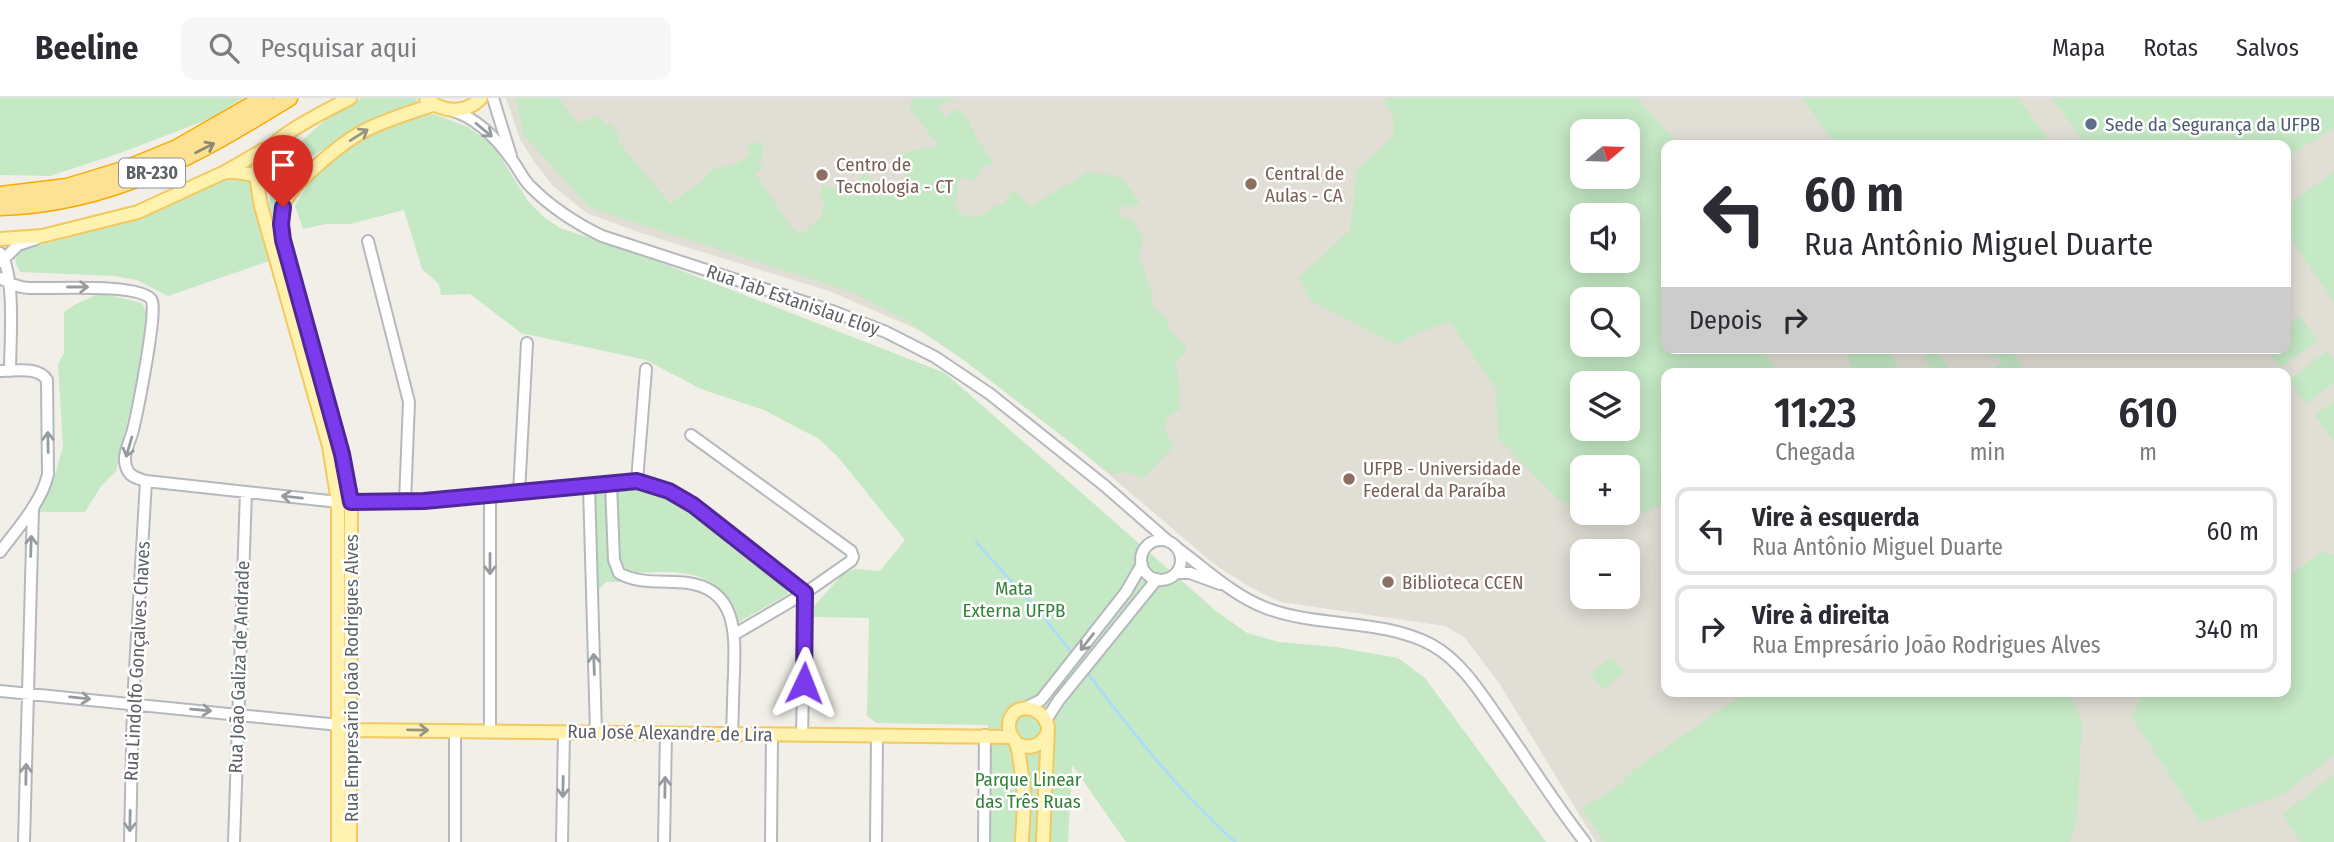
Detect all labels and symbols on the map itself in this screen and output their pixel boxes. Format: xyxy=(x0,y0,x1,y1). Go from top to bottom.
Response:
place label: Sede da Segurança da UFPB xyxy=(2105,113,2320,136)
marker: Sede da Segurança da UFPB xyxy=(2083,116,2099,132)
north arrow xyxy=(1570,119,1640,189)
one-way arrow xyxy=(475,122,493,138)
one-way arrow xyxy=(349,128,368,143)
pin xyxy=(253,135,313,207)
one-way arrow xyxy=(194,141,215,155)
place label: Centro de Tecnologia - CT xyxy=(836,153,954,198)
road number: BR-230 xyxy=(119,158,185,188)
place label: Central de Aulas - CA xyxy=(1265,162,1344,207)
marker: Centro de Tecnologia - CT xyxy=(814,167,830,183)
marker: Central de Aulas - CA xyxy=(1243,176,1259,192)
street label: Rua Tab Estanislau Eloy xyxy=(703,260,883,341)
one-way arrow xyxy=(66,281,89,294)
one-way arrow xyxy=(41,431,54,454)
one-way arrow xyxy=(121,436,134,458)
place label: UFPB - Universidade Federal da Paraíba xyxy=(1363,457,1521,502)
marker: UFPB - Universidade Federal da Paraíba xyxy=(1341,471,1357,487)
one-way arrow xyxy=(281,490,304,503)
street label: Rua Empresário João Rodrigues Alves xyxy=(340,534,363,822)
one-way arrow xyxy=(25,535,38,558)
street label: Rua Lindolfo Gonçalves Chaves xyxy=(119,541,155,781)
one-way arrow xyxy=(483,552,497,575)
street label: Rua João Galiza de Andrade xyxy=(224,560,254,774)
place label: Biblioteca CCEN xyxy=(1402,571,1524,594)
marker: Biblioteca CCEN xyxy=(1380,574,1396,590)
park label: Mata Externa UFPB xyxy=(963,577,1065,622)
one-way arrow xyxy=(1079,632,1094,651)
position arrow xyxy=(767,646,841,720)
one-way arrow xyxy=(587,653,601,676)
one-way arrow xyxy=(68,692,91,705)
one-way arrow xyxy=(189,704,212,717)
street label: Rua José Alexandre de Lira xyxy=(567,720,773,746)
one-way arrow xyxy=(407,724,430,737)
one-way arrow xyxy=(19,763,32,786)
park label: Parque Linear das Três Ruas xyxy=(975,768,1082,813)
one-way arrow xyxy=(556,775,569,798)
one-way arrow xyxy=(658,776,672,799)
one-way arrow xyxy=(124,809,137,832)

